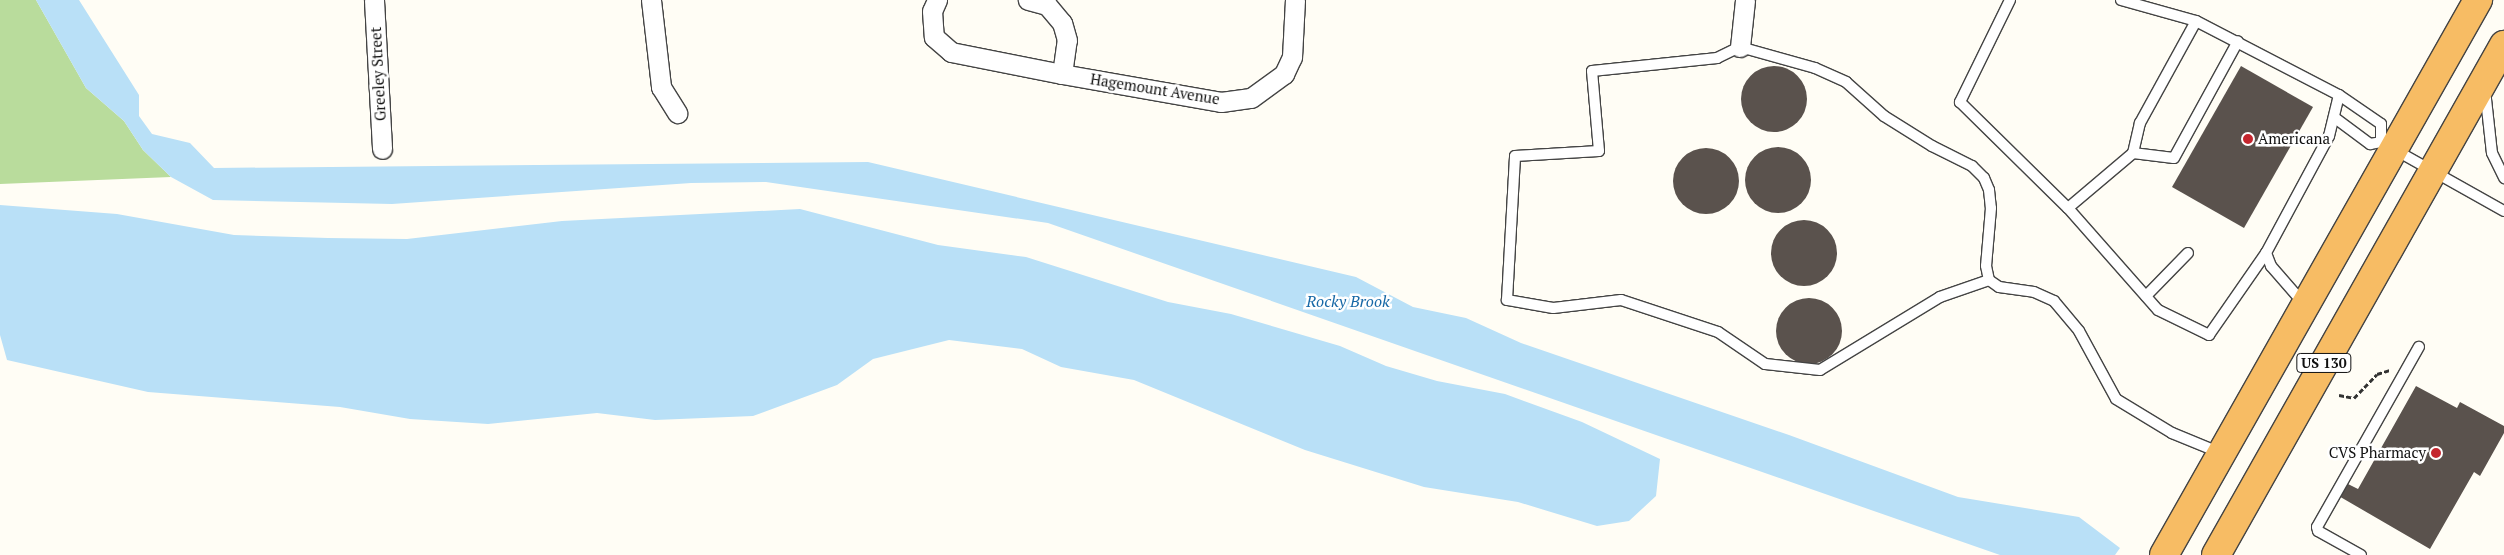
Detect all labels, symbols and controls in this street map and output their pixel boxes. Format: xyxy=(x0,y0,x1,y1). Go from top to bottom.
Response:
street label: Greeley Street xyxy=(367,26,389,122)
street label: Hagemount Avenue xyxy=(1089,70,1221,108)
place label: Americana xyxy=(2258,130,2330,148)
marker: Americana xyxy=(2242,133,2254,145)
water label: Rocky Brook xyxy=(1306,291,1390,311)
road number: US 130 xyxy=(2295,352,2353,374)
place label: CVS Pharmacy xyxy=(2329,444,2426,462)
marker: CVS Pharmacy xyxy=(2430,447,2442,459)

